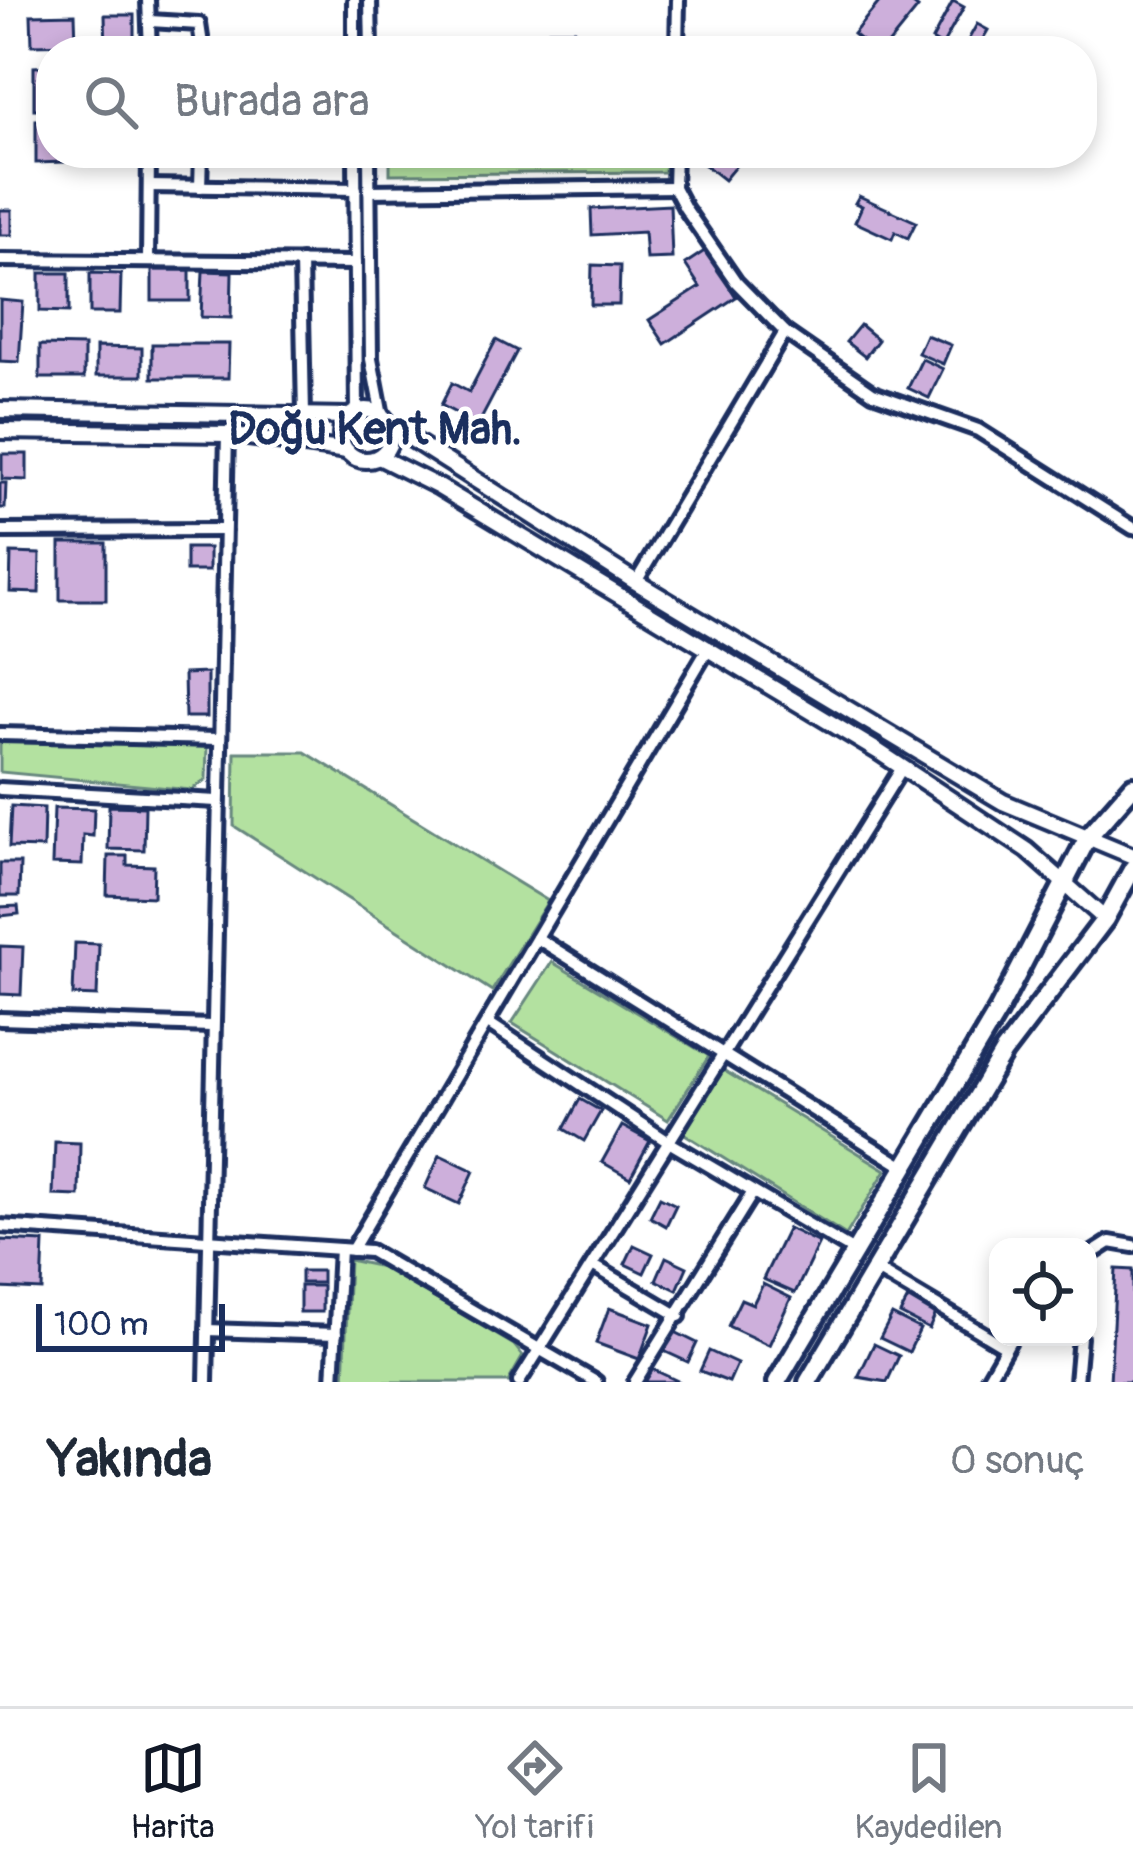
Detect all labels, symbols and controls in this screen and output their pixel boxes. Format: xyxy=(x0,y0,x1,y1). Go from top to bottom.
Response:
search box xyxy=(36,36,1097,168)
icon: search xyxy=(78,69,144,135)
text: Burada ara xyxy=(174,74,370,130)
district label: Doğu Kent Mah. xyxy=(228,402,522,458)
map controls xyxy=(989,1238,1097,1346)
button: locate xyxy=(989,1238,1097,1346)
scale bar xyxy=(36,1298,225,1351)
text: 100 m xyxy=(54,1304,148,1345)
text: Yakında xyxy=(48,1428,212,1492)
text: 0 sonuç xyxy=(950,1436,1085,1485)
tab: Harita xyxy=(130,1735,215,1848)
tab: Yol tarifi xyxy=(476,1735,594,1848)
tab: Kaydedilen xyxy=(855,1735,1003,1848)

